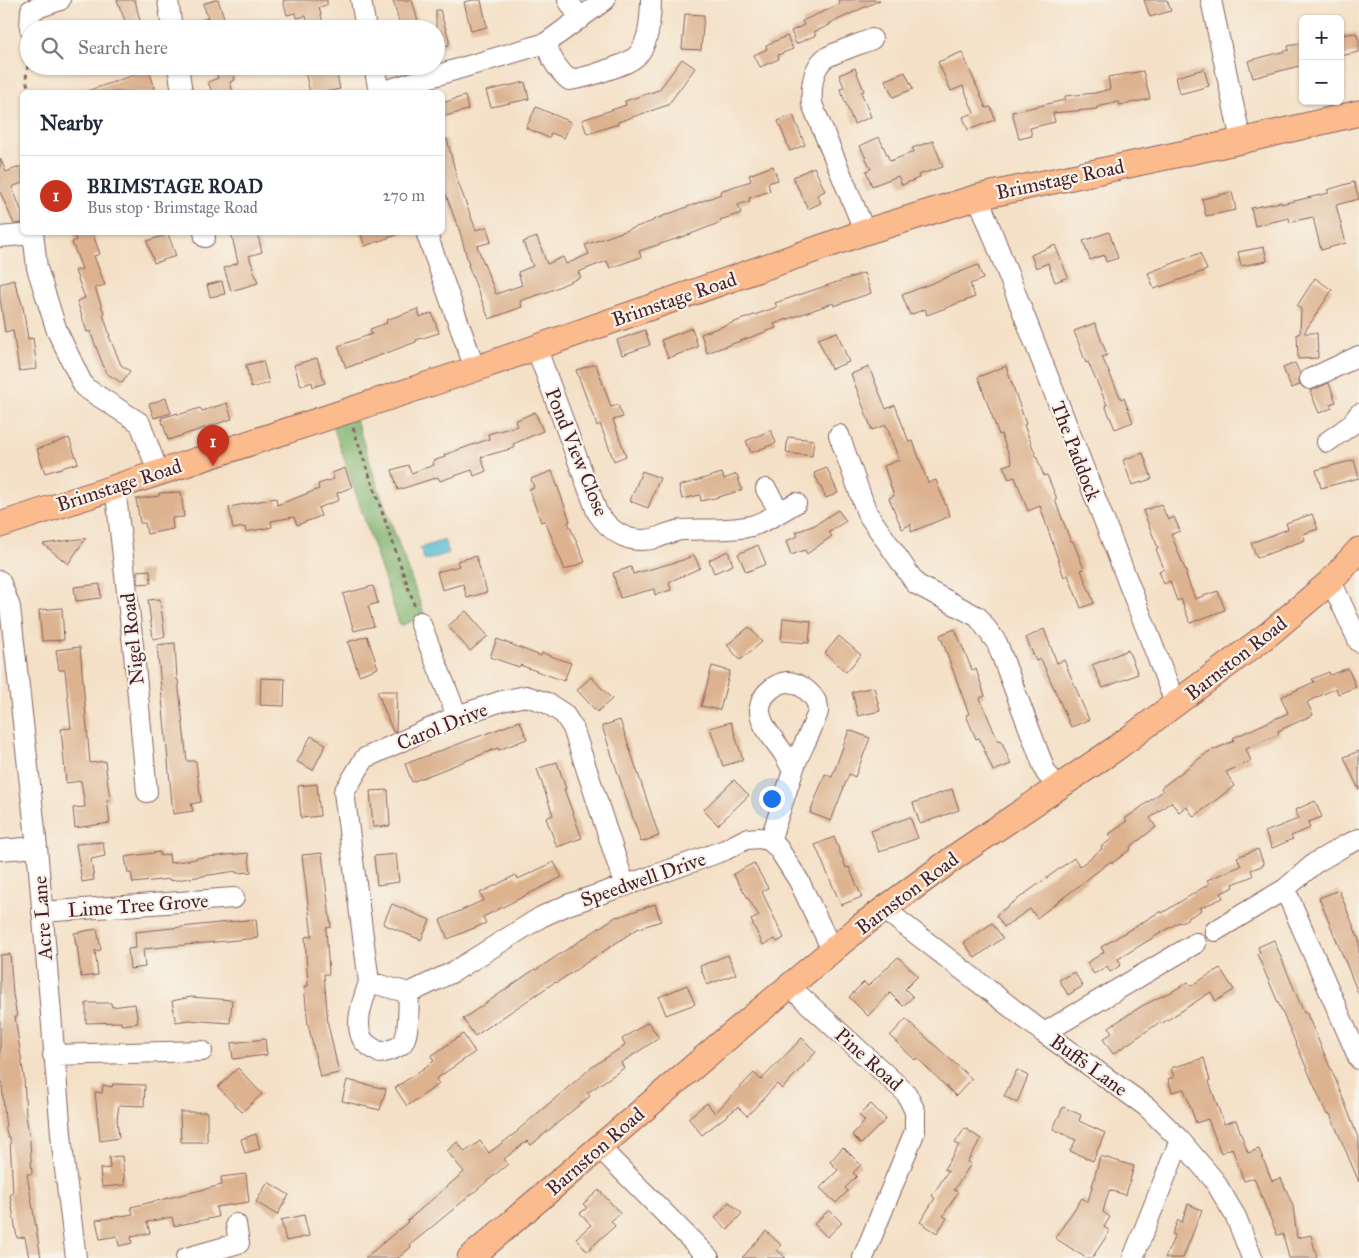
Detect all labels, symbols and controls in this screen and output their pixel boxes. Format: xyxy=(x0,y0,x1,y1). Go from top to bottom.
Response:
map controls xyxy=(1299,15,1344,105)
button: + xyxy=(1299,15,1344,60)
search box xyxy=(20,20,445,75)
icon: search xyxy=(38,34,66,62)
text: Search here xyxy=(78,36,168,59)
button: − xyxy=(1299,60,1344,105)
text: Nearby xyxy=(40,110,103,136)
street label: Brimstage Road xyxy=(994,154,1126,205)
text: BRIMSTAGE ROAD xyxy=(87,175,263,198)
text: 1 xyxy=(53,186,59,205)
text: 270 m xyxy=(383,186,425,205)
text: Bus stop · Brimstage Road xyxy=(87,198,258,217)
street label: Brimstage Road xyxy=(608,266,740,333)
street label: Pond View Close xyxy=(540,384,614,520)
street label: The Paddock xyxy=(1046,398,1106,505)
pin: 1 xyxy=(197,425,229,466)
street label: Brimstage Road xyxy=(53,453,185,518)
street label: Nigel Road xyxy=(115,592,150,686)
street label: Barnston Road xyxy=(1180,611,1292,705)
street label: Carol Drive xyxy=(393,697,491,755)
your location xyxy=(759,786,785,812)
street label: Speedwell Drive xyxy=(577,846,709,912)
street label: Barnston Road xyxy=(851,847,963,939)
street label: Acre Lane xyxy=(27,875,57,962)
street label: Lime Tree Grove xyxy=(67,888,209,922)
street label: Pine Road xyxy=(830,1022,908,1096)
street label: Buffs Lane xyxy=(1046,1029,1132,1101)
street label: Barnston Road xyxy=(541,1102,649,1200)

